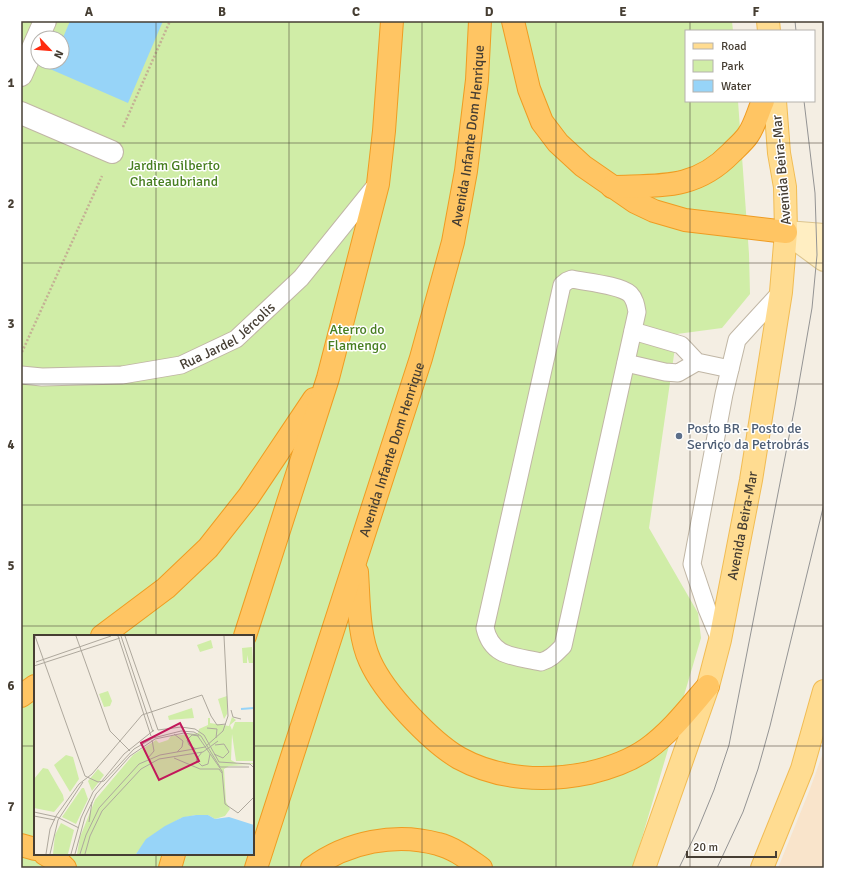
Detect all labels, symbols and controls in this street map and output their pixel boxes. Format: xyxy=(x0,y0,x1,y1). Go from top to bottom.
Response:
text: A xyxy=(85,4,94,20)
text: B xyxy=(218,4,226,20)
text: C xyxy=(352,4,360,20)
text: D xyxy=(485,4,494,20)
text: E xyxy=(619,4,627,20)
text: F xyxy=(753,4,760,20)
north arrow xyxy=(30,30,70,70)
legend xyxy=(685,30,815,102)
text: Road xyxy=(721,39,747,54)
street label: Avenida Infante Dom Henrique xyxy=(448,44,488,228)
text: N xyxy=(51,48,66,60)
text: Park xyxy=(721,59,744,74)
text: 1 xyxy=(7,75,15,91)
text: Water xyxy=(721,79,752,94)
street label: Avenida Beira-Mar xyxy=(768,113,795,226)
park label: Jardim Gilberto Chateaubriand xyxy=(128,157,220,190)
text: 2 xyxy=(7,196,15,212)
street label: Rua Jardel Jércolis xyxy=(177,299,279,373)
text: 3 xyxy=(7,316,15,332)
park label: Aterro do Flamengo xyxy=(327,321,387,354)
street label: Avenida Infante Dom Henrique xyxy=(356,360,428,539)
place label: Posto BR - Posto de Serviço da Petrobrás xyxy=(687,420,809,453)
marker: Posto BR - Posto de Serviço da Petrobrás xyxy=(674,431,684,441)
text: 4 xyxy=(7,437,15,453)
street label: Avenida Beira-Mar xyxy=(724,469,761,582)
text: 5 xyxy=(7,558,15,574)
inset map xyxy=(34,635,254,855)
text: 6 xyxy=(7,678,15,694)
text: 7 xyxy=(7,799,15,815)
scale bar xyxy=(687,833,776,859)
text: 20 m xyxy=(693,840,718,855)

